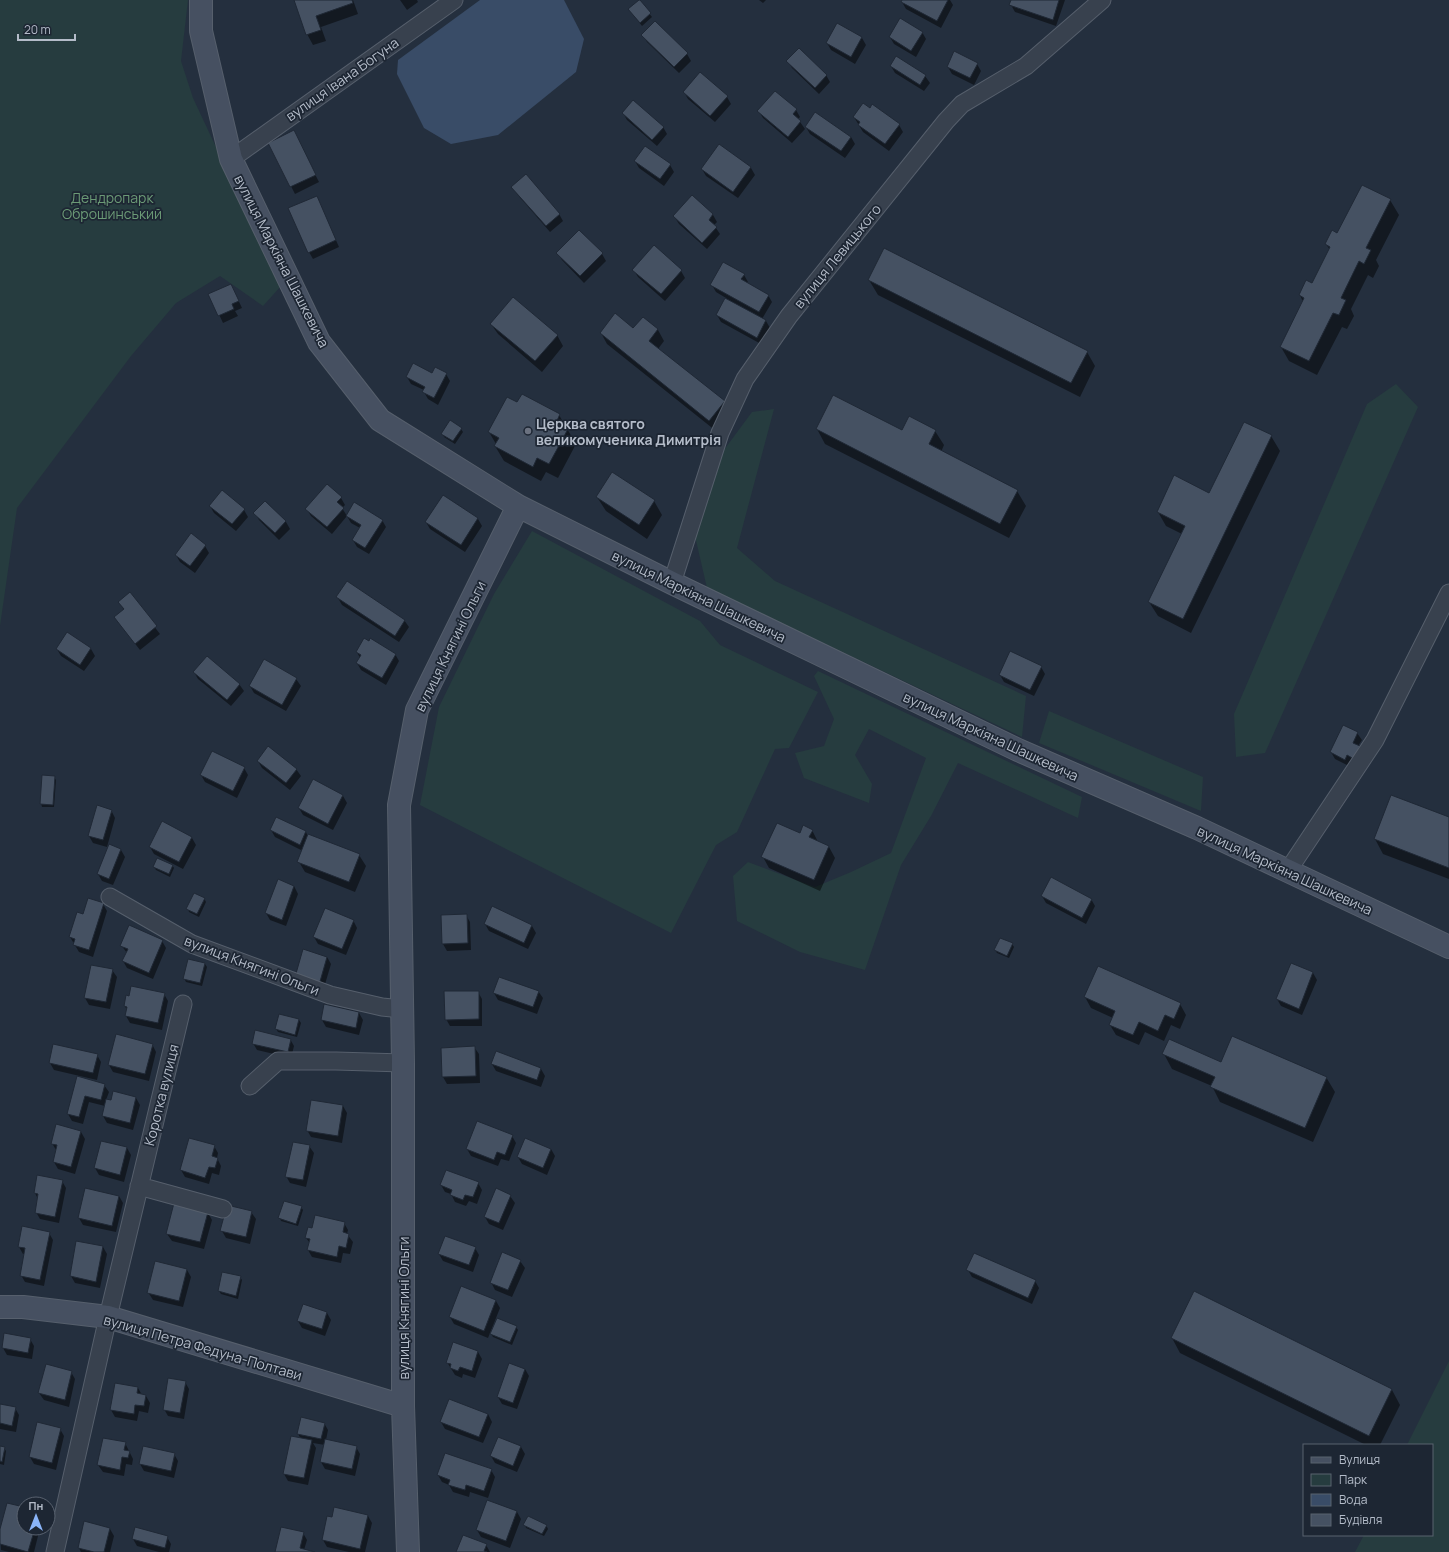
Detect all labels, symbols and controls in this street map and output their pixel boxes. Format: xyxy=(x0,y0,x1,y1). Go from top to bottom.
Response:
scale bar xyxy=(18,16,75,42)
text: 20 m xyxy=(24,21,51,38)
street label: вулиця Івана Богуна xyxy=(282,33,402,125)
street label: вулиця Маркіяна Шашкевича xyxy=(230,171,334,351)
park label: Дендропарк Оброшинський xyxy=(62,188,162,223)
street label: вулиця Левицького xyxy=(789,200,885,312)
place label: Церква святого великомученика Димитрія xyxy=(536,414,721,449)
marker: Церква святого великомученика Димитрія xyxy=(523,426,533,436)
street label: вулиця Маркіяна Шашкевича xyxy=(609,546,789,646)
street label: вулиця Княгині Ольги xyxy=(410,578,490,714)
street label: вулиця Маркіяна Шашкевича xyxy=(900,687,1082,785)
street label: вулиця Маркіяна Шашкевича xyxy=(1194,821,1376,919)
street label: вулиця Княгині Ольги xyxy=(182,930,322,1000)
street label: Коротка вулиця xyxy=(139,1042,183,1148)
street label: вулиця Княгині Ольги xyxy=(394,1236,413,1380)
street label: вулиця Петра Федуна-Полтави xyxy=(102,1310,304,1384)
legend xyxy=(1303,1444,1433,1536)
text: Вулиця xyxy=(1339,1451,1380,1468)
text: Парк xyxy=(1339,1471,1368,1488)
text: Вода xyxy=(1339,1491,1367,1508)
north arrow xyxy=(16,1496,56,1536)
text: Пн xyxy=(29,1498,44,1513)
text: Будівля xyxy=(1339,1511,1382,1528)

